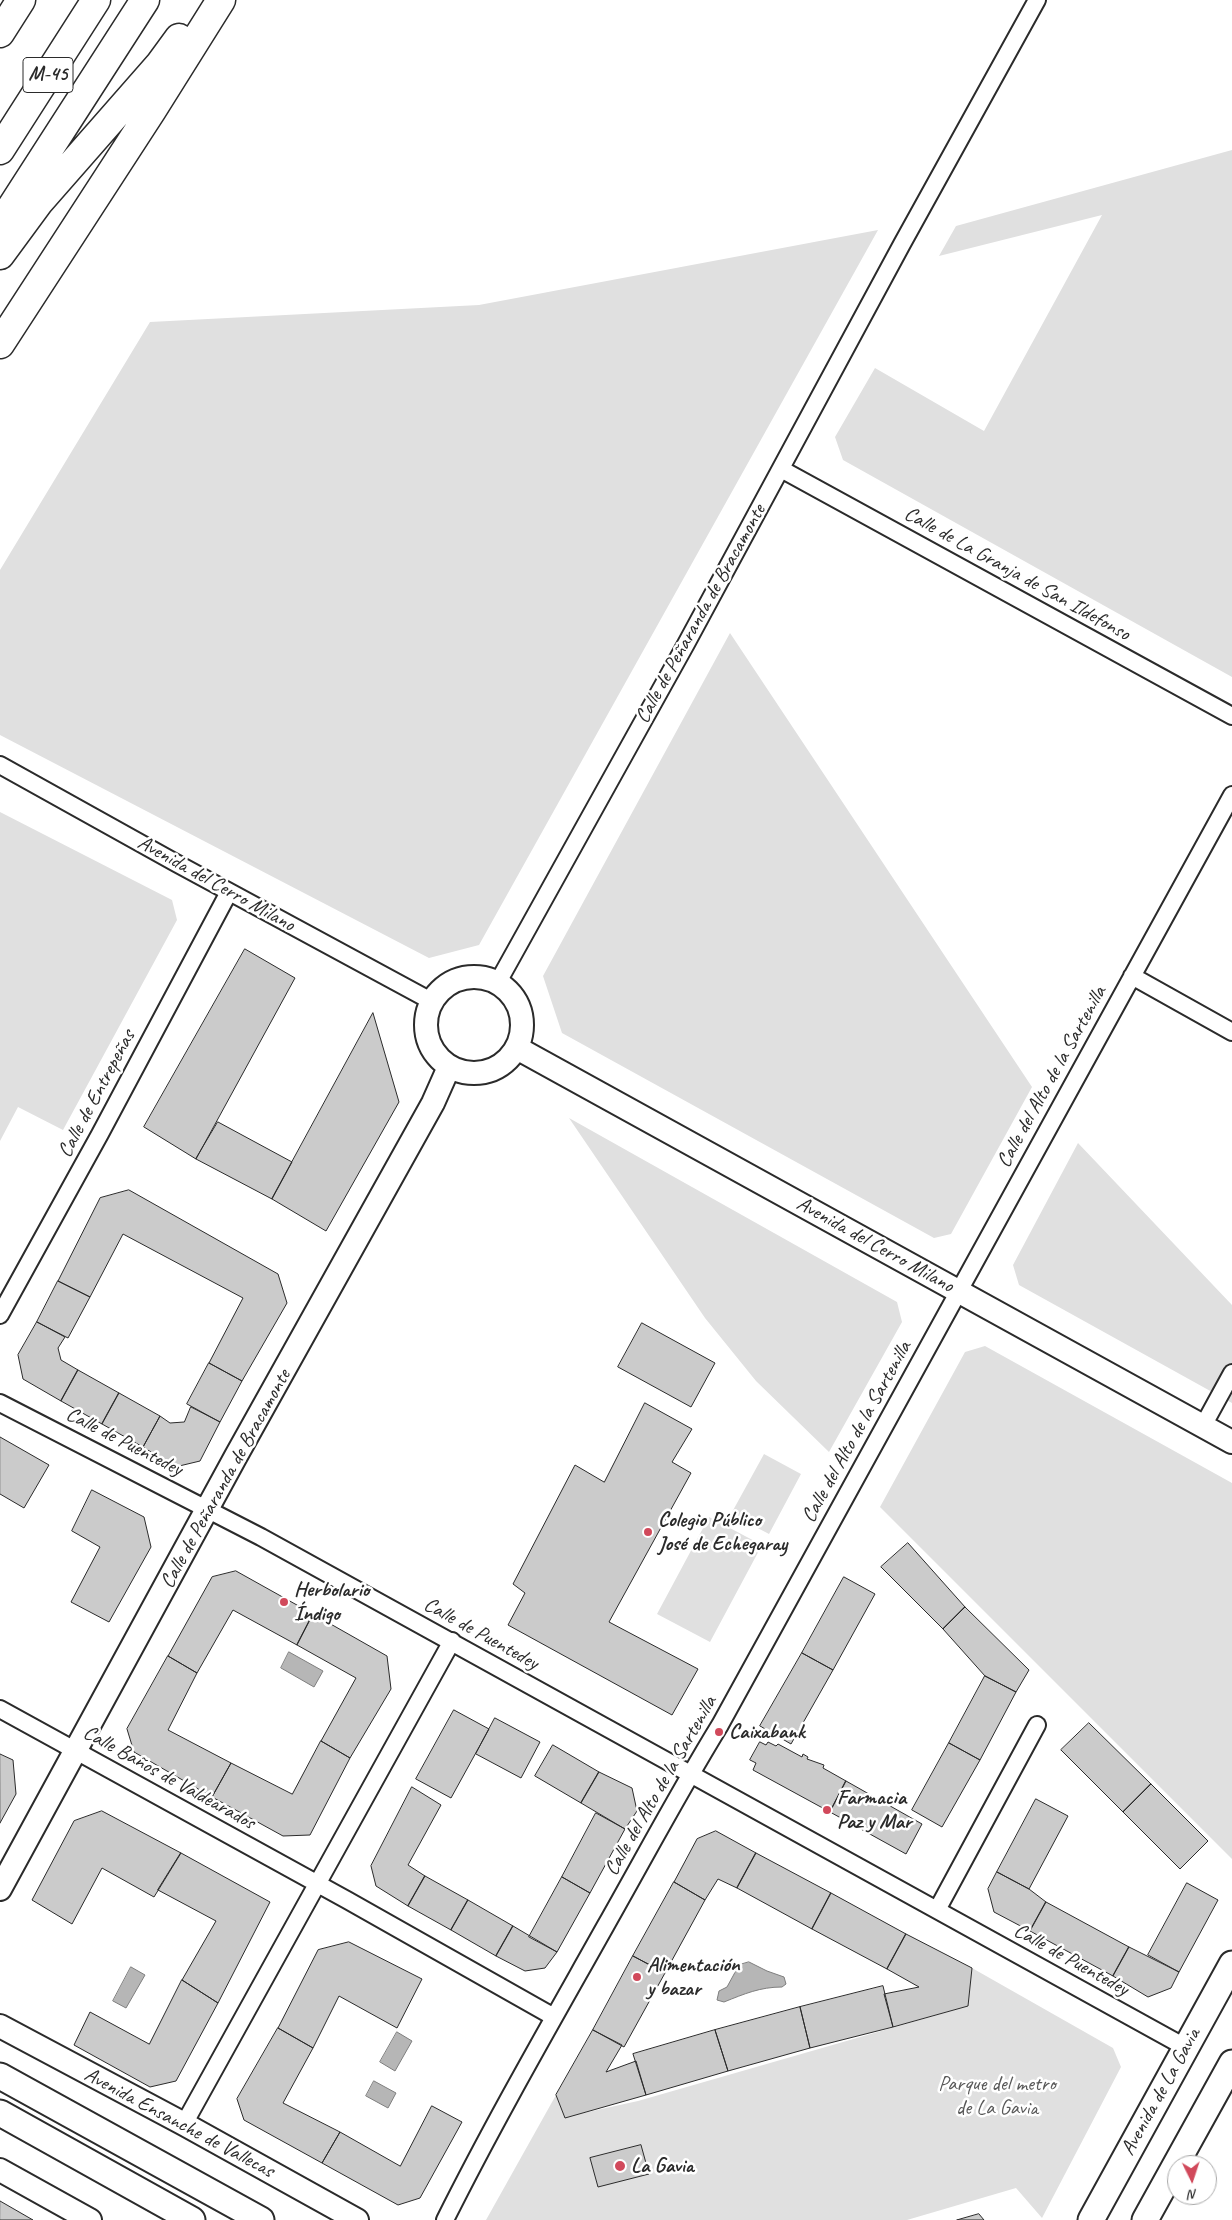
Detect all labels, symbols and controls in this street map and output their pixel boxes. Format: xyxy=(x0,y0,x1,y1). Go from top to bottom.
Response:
road number: M-45 xyxy=(23,58,73,92)
street label: Calle de Peñaranda de Bracamonte xyxy=(630,500,772,728)
street label: Calle de La Granja de San Ildefonso xyxy=(900,501,1134,647)
street label: Avenida del Cerro Milano xyxy=(133,830,299,938)
street label: Calle del Alto de la Sartenilla xyxy=(992,982,1112,1172)
street label: Calle de Entrepeñas xyxy=(53,1026,141,1162)
street label: Avenida del Cerro Milano xyxy=(792,1191,958,1299)
street label: Calle del Alto de la Sartenilla xyxy=(797,1337,917,1527)
street label: Calle de Peñaranda de Bracamonte xyxy=(155,1365,297,1593)
street label: Calle de Puentedey xyxy=(62,1402,186,1482)
place label: Colegio Público José de Echegaray xyxy=(658,1507,787,1557)
marker: Colegio Público José de Echegaray xyxy=(642,1526,654,1538)
place label: Herbolario Índigo xyxy=(294,1577,369,1627)
street label: Calle de Puentedey xyxy=(419,1592,543,1676)
marker: Herbolario Índigo xyxy=(278,1596,290,1608)
street label: Calle del Alto de la Sartenilla xyxy=(599,1692,723,1880)
place label: Caixabank xyxy=(729,1719,805,1745)
street label: Calle Baños de Valdearados xyxy=(79,1720,259,1836)
marker: Caixabank xyxy=(713,1726,725,1738)
place label: Farmacia Paz y Mar xyxy=(837,1785,912,1835)
marker: Farmacia Paz y Mar xyxy=(821,1804,833,1816)
street label: Calle de Puentedey xyxy=(1009,1918,1133,2002)
place label: Alimentación y bazar xyxy=(647,1952,740,2002)
marker: Alimentación y bazar xyxy=(631,1971,643,1983)
street label: Avenida de La Gavia xyxy=(1116,2024,1206,2160)
street label: Avenida Ensanche de Vallecas xyxy=(80,2062,278,2184)
park label: Parque del metro de La Gavia xyxy=(938,2071,1056,2121)
place label: La Gavia xyxy=(631,2153,694,2179)
north arrow xyxy=(1167,2155,1217,2205)
marker: La Gavia xyxy=(613,2159,627,2173)
text: N xyxy=(1188,2186,1198,2203)

